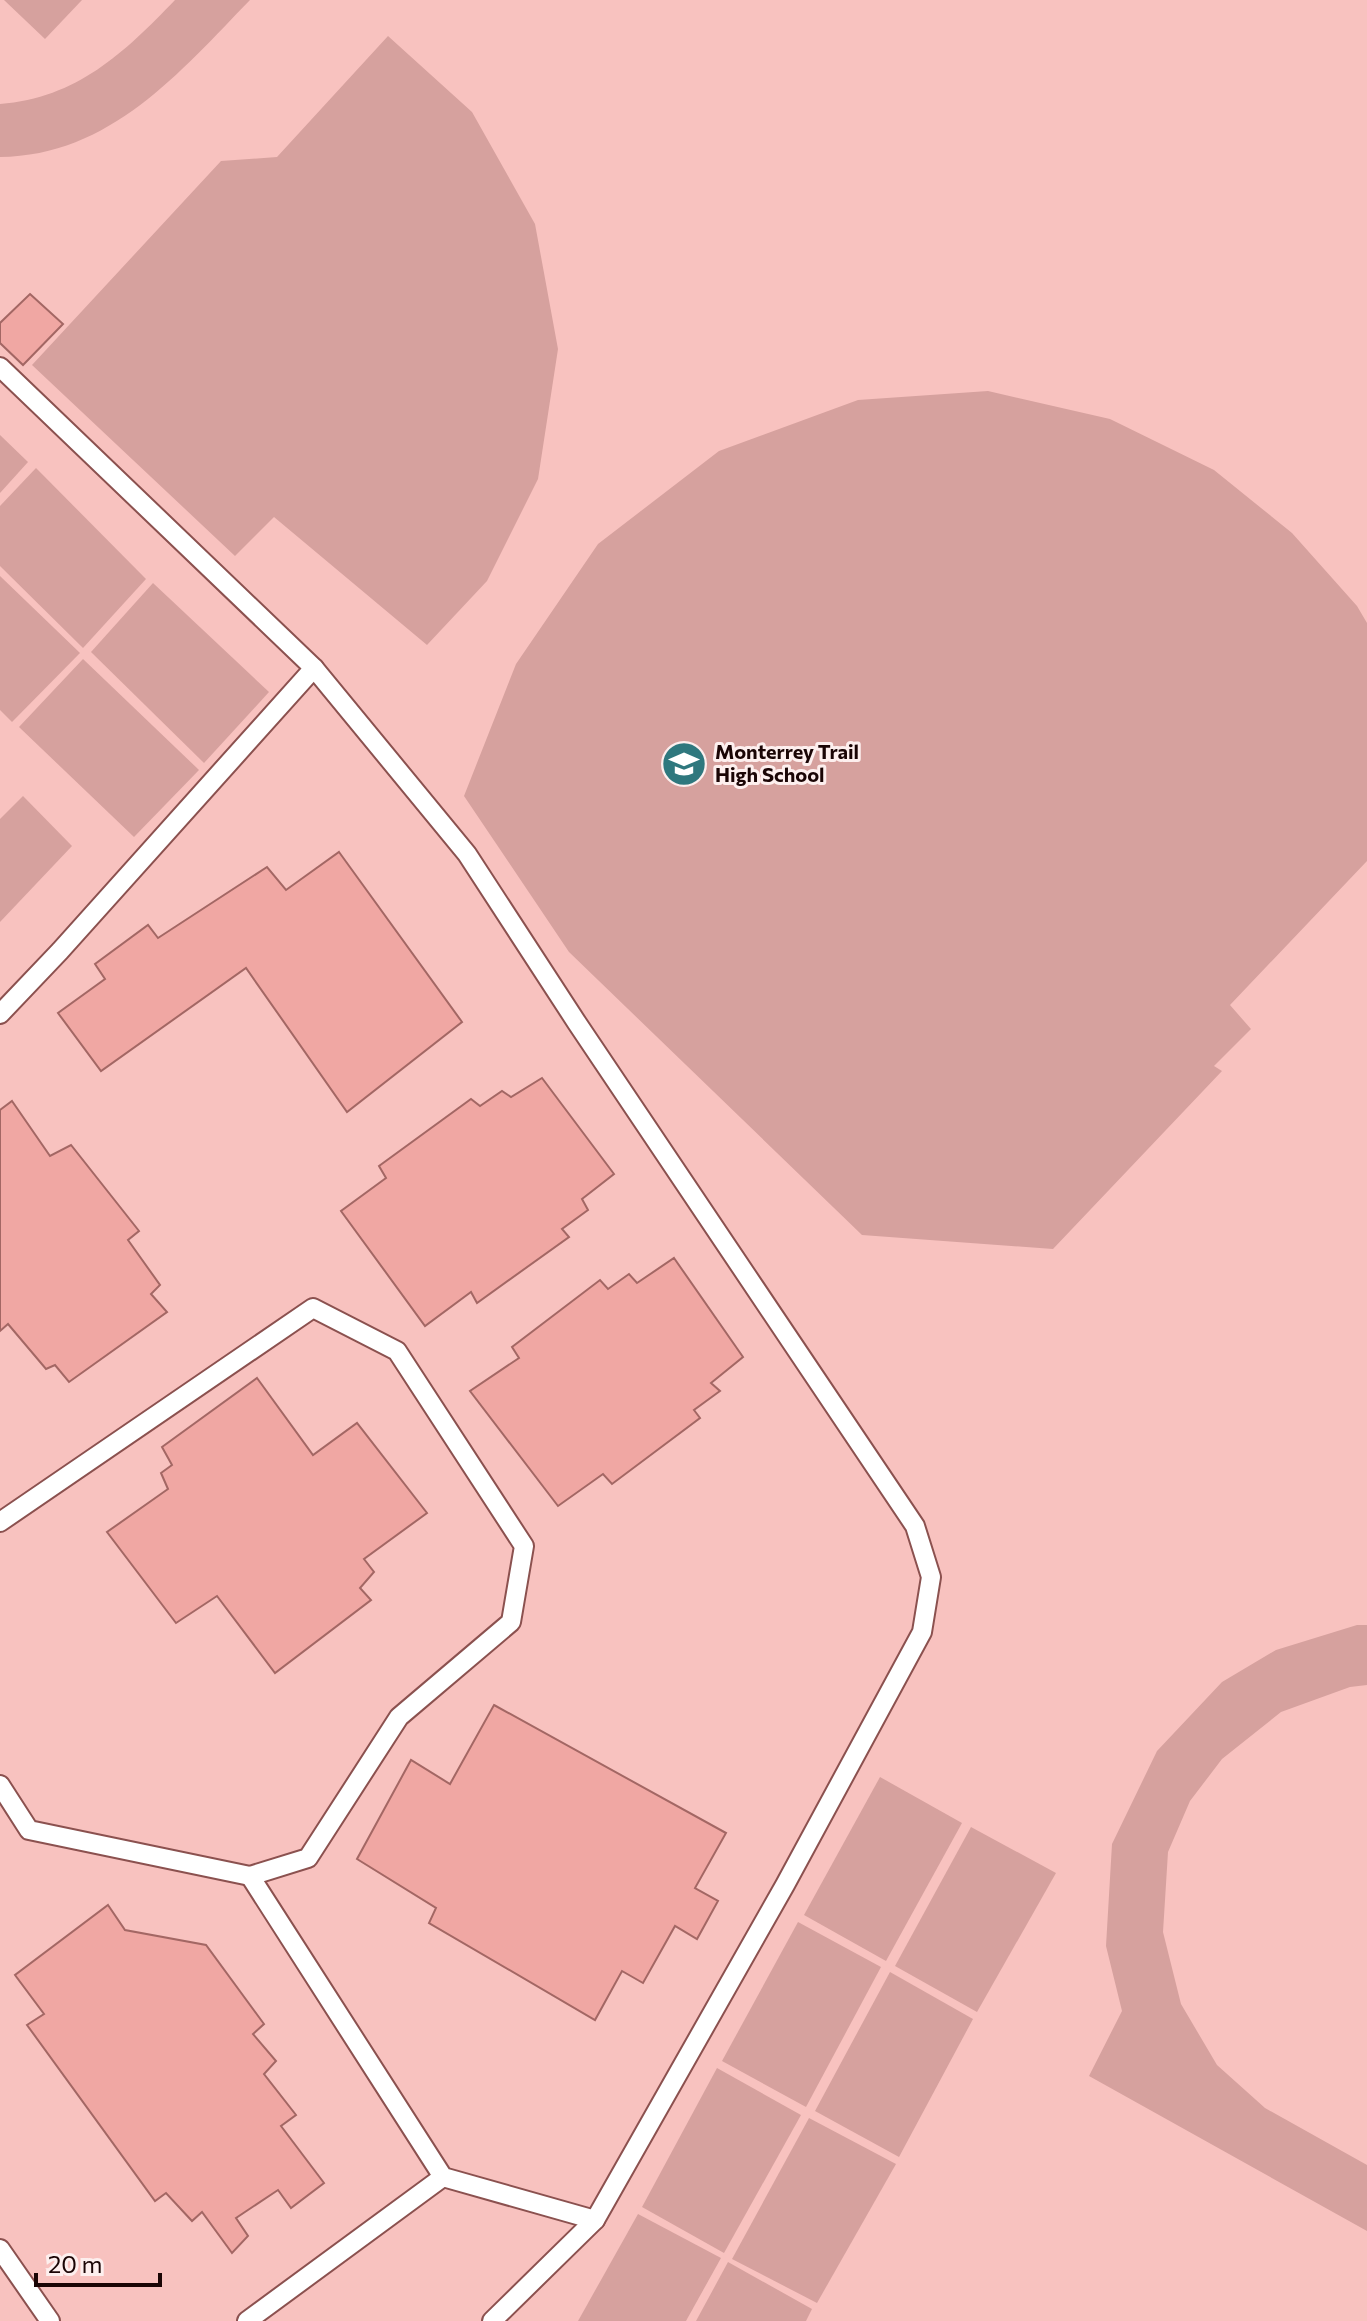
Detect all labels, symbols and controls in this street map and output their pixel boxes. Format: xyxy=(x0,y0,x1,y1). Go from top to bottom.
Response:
place label: Monterrey Trail High School xyxy=(715,739,859,786)
school or university icon: Monterrey Trail High School xyxy=(660,740,708,788)
scale bar xyxy=(36,2237,160,2287)
text: 20 m xyxy=(48,2249,102,2278)

